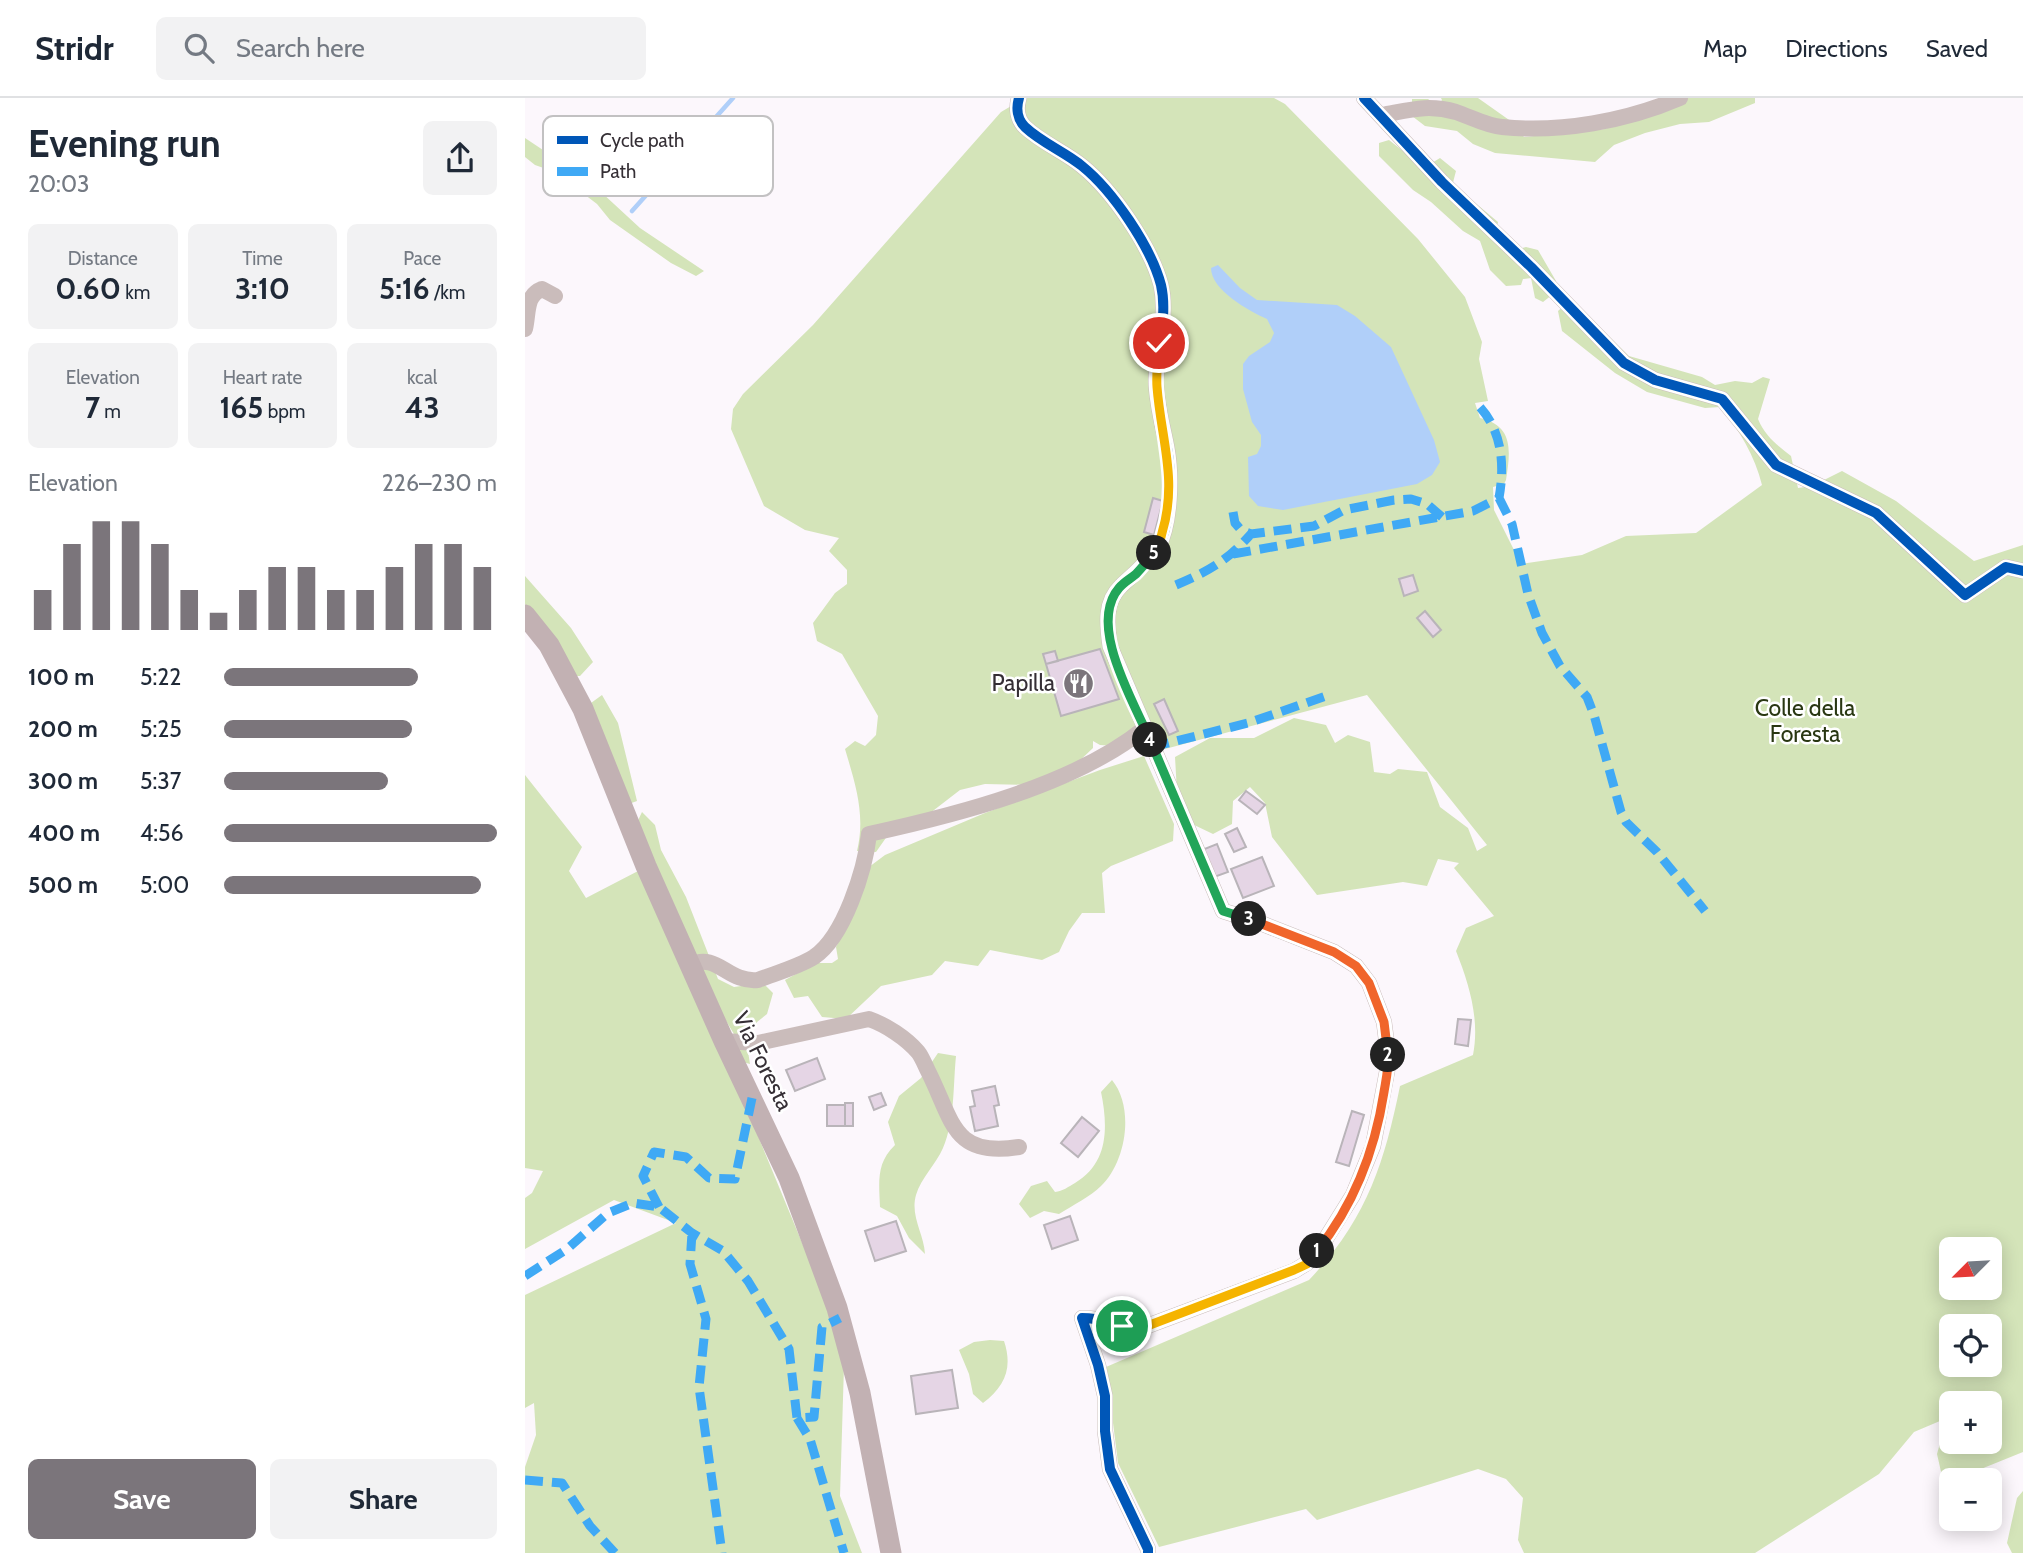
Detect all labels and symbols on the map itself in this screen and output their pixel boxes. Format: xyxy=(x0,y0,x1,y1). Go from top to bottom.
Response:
legend xyxy=(543,116,773,196)
text: Cycle path xyxy=(600,129,684,152)
text: Path xyxy=(600,160,636,183)
pin xyxy=(1129,313,1189,373)
pin: 5 xyxy=(1137,536,1171,570)
restaurant icon: Papilla xyxy=(1061,666,1095,700)
place label: Papilla xyxy=(992,669,1055,697)
park label: Colle della Foresta xyxy=(1755,694,1855,748)
pin: 4 xyxy=(1133,722,1167,758)
pin: 3 xyxy=(1231,902,1267,936)
street label: Via Foresta xyxy=(727,1007,799,1115)
pin: 2 xyxy=(1371,1038,1405,1072)
pin: 1 xyxy=(1299,1234,1335,1268)
north arrow xyxy=(1939,1237,2002,1300)
pin xyxy=(1092,1296,1152,1356)

